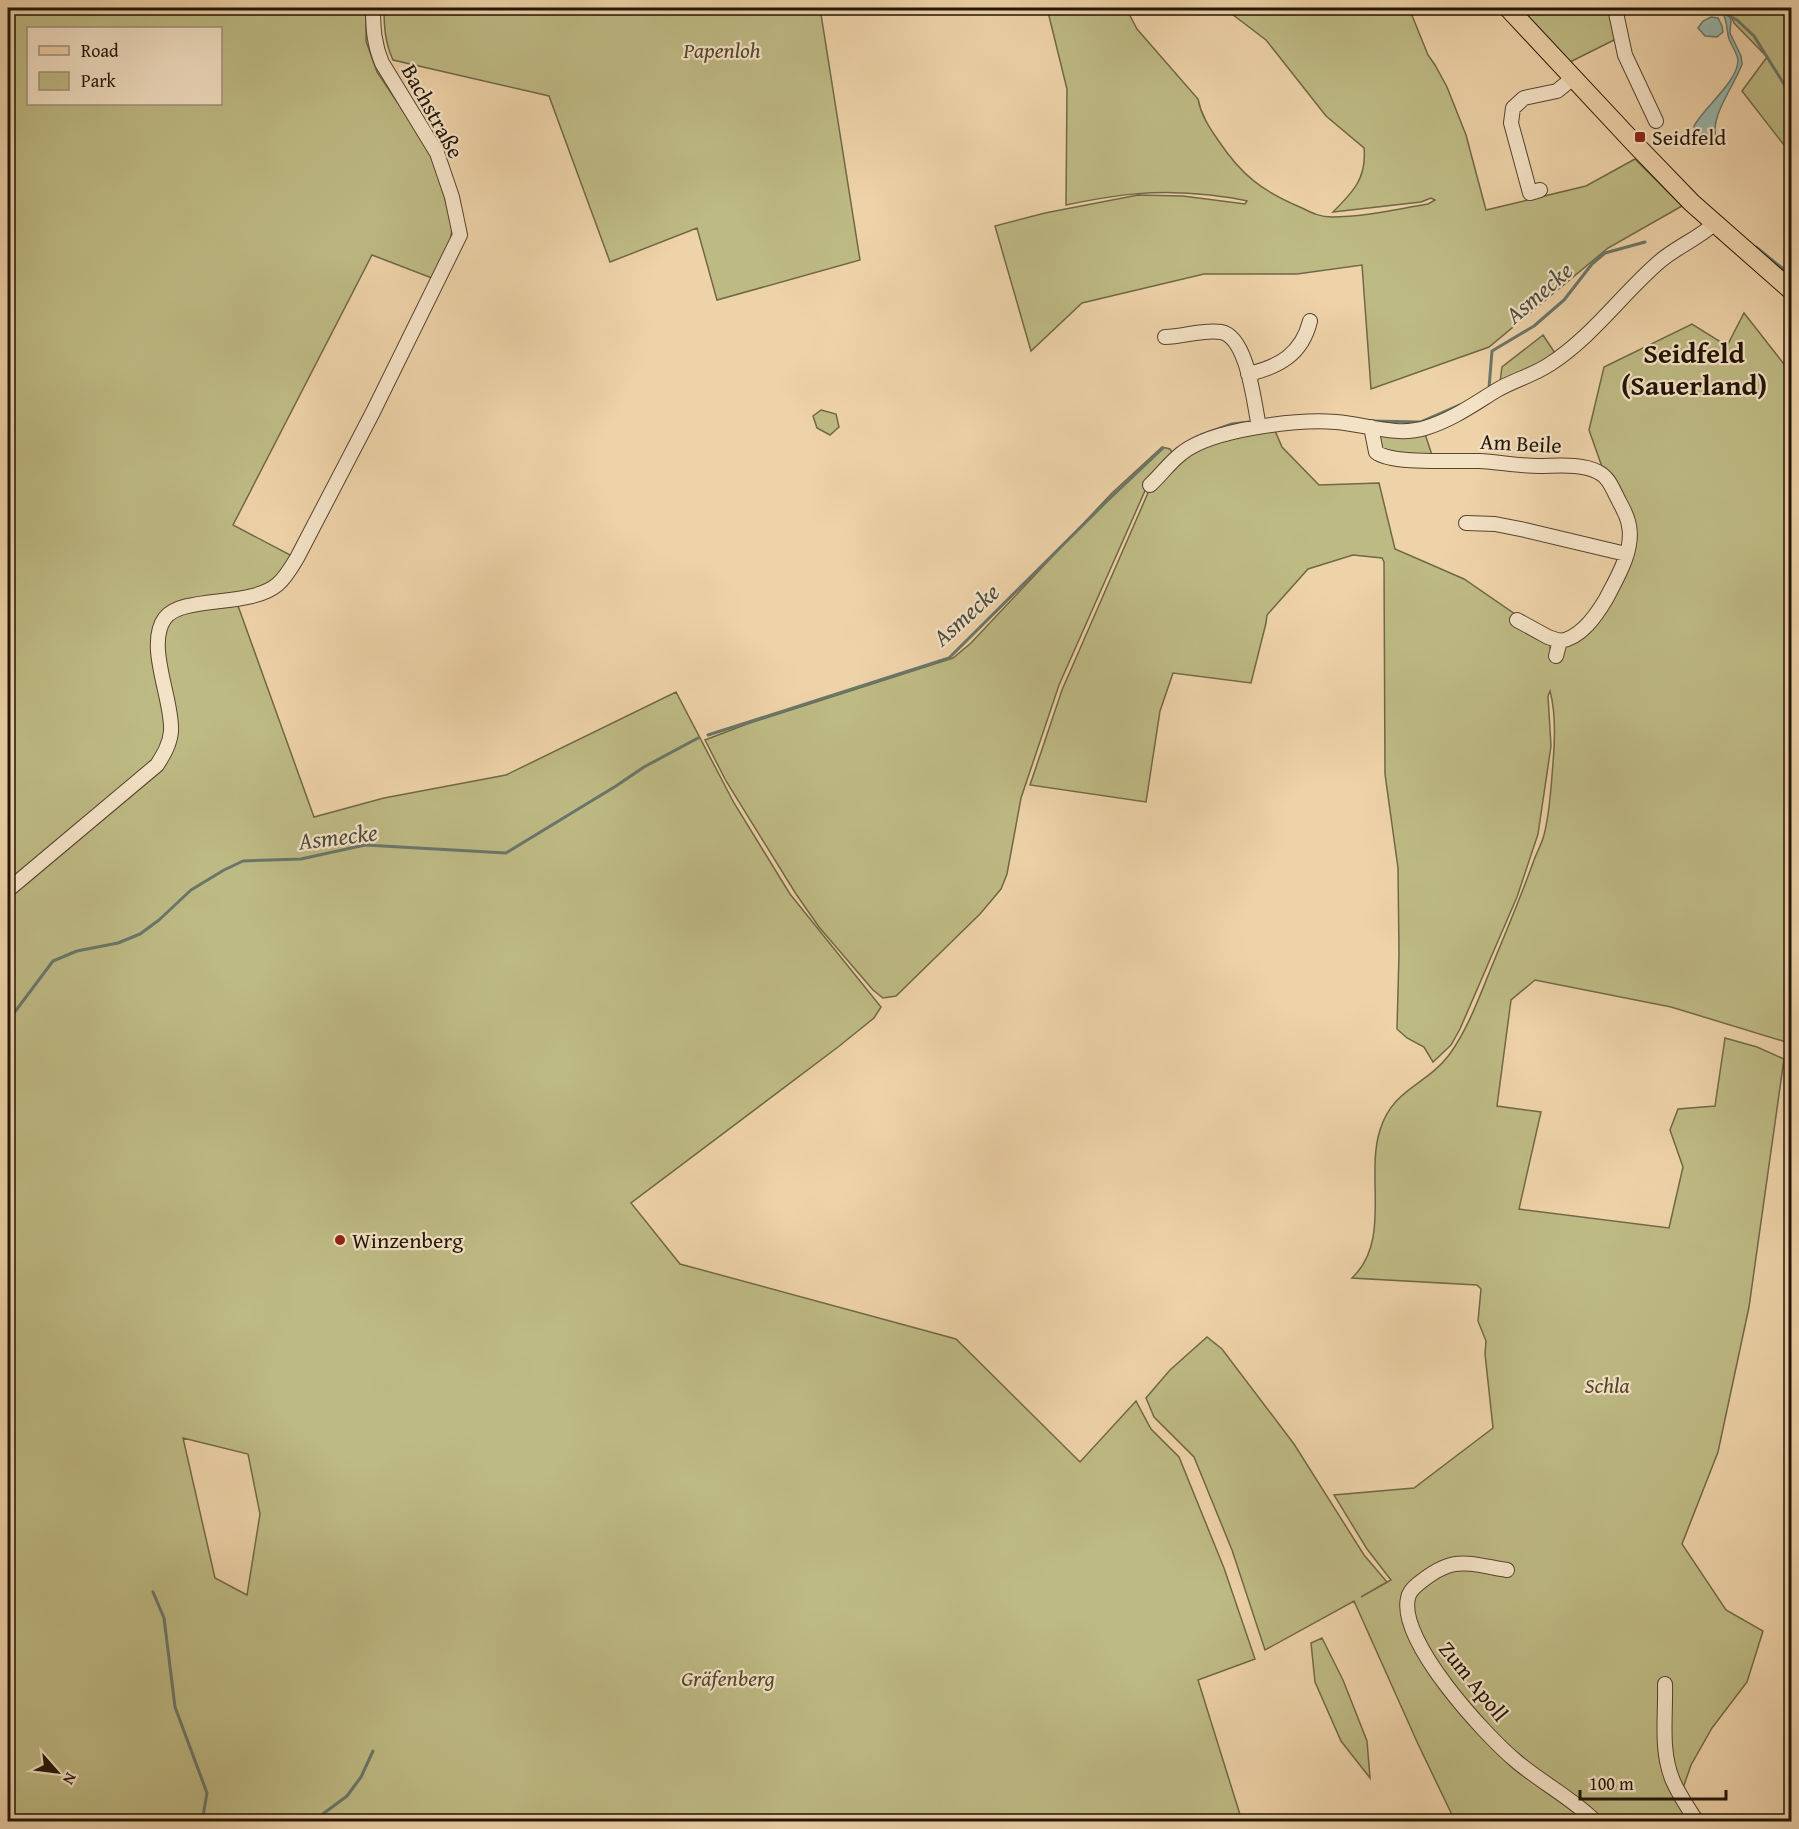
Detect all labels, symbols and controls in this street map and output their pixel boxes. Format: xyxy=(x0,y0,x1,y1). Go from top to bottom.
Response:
legend xyxy=(27,27,222,105)
park label: Papenloh xyxy=(682,34,761,66)
text: Road xyxy=(81,37,119,64)
street label: Bachstraße xyxy=(394,58,472,164)
text: Park xyxy=(81,67,117,94)
place label: Seidfeld xyxy=(1652,121,1727,153)
marker: Seidfeld xyxy=(1633,130,1647,144)
water label: Asmecke xyxy=(1497,253,1580,333)
district label: Seidfeld (Sauerland) xyxy=(1621,332,1767,405)
street label: Am Beile xyxy=(1479,425,1563,461)
water label: Asmecke xyxy=(924,575,1007,655)
water label: Asmecke xyxy=(295,814,380,859)
place label: Winzenberg xyxy=(352,1224,463,1256)
marker: Winzenberg xyxy=(333,1233,347,1247)
park label: Schla xyxy=(1584,1369,1630,1401)
street label: Zum Apoll xyxy=(1432,1634,1516,1728)
park label: Gräfenberg xyxy=(681,1662,775,1694)
north arrow xyxy=(27,1742,87,1802)
scale bar xyxy=(1580,1763,1726,1801)
text: N xyxy=(57,1769,83,1790)
text: 100 m xyxy=(1589,1770,1634,1797)

